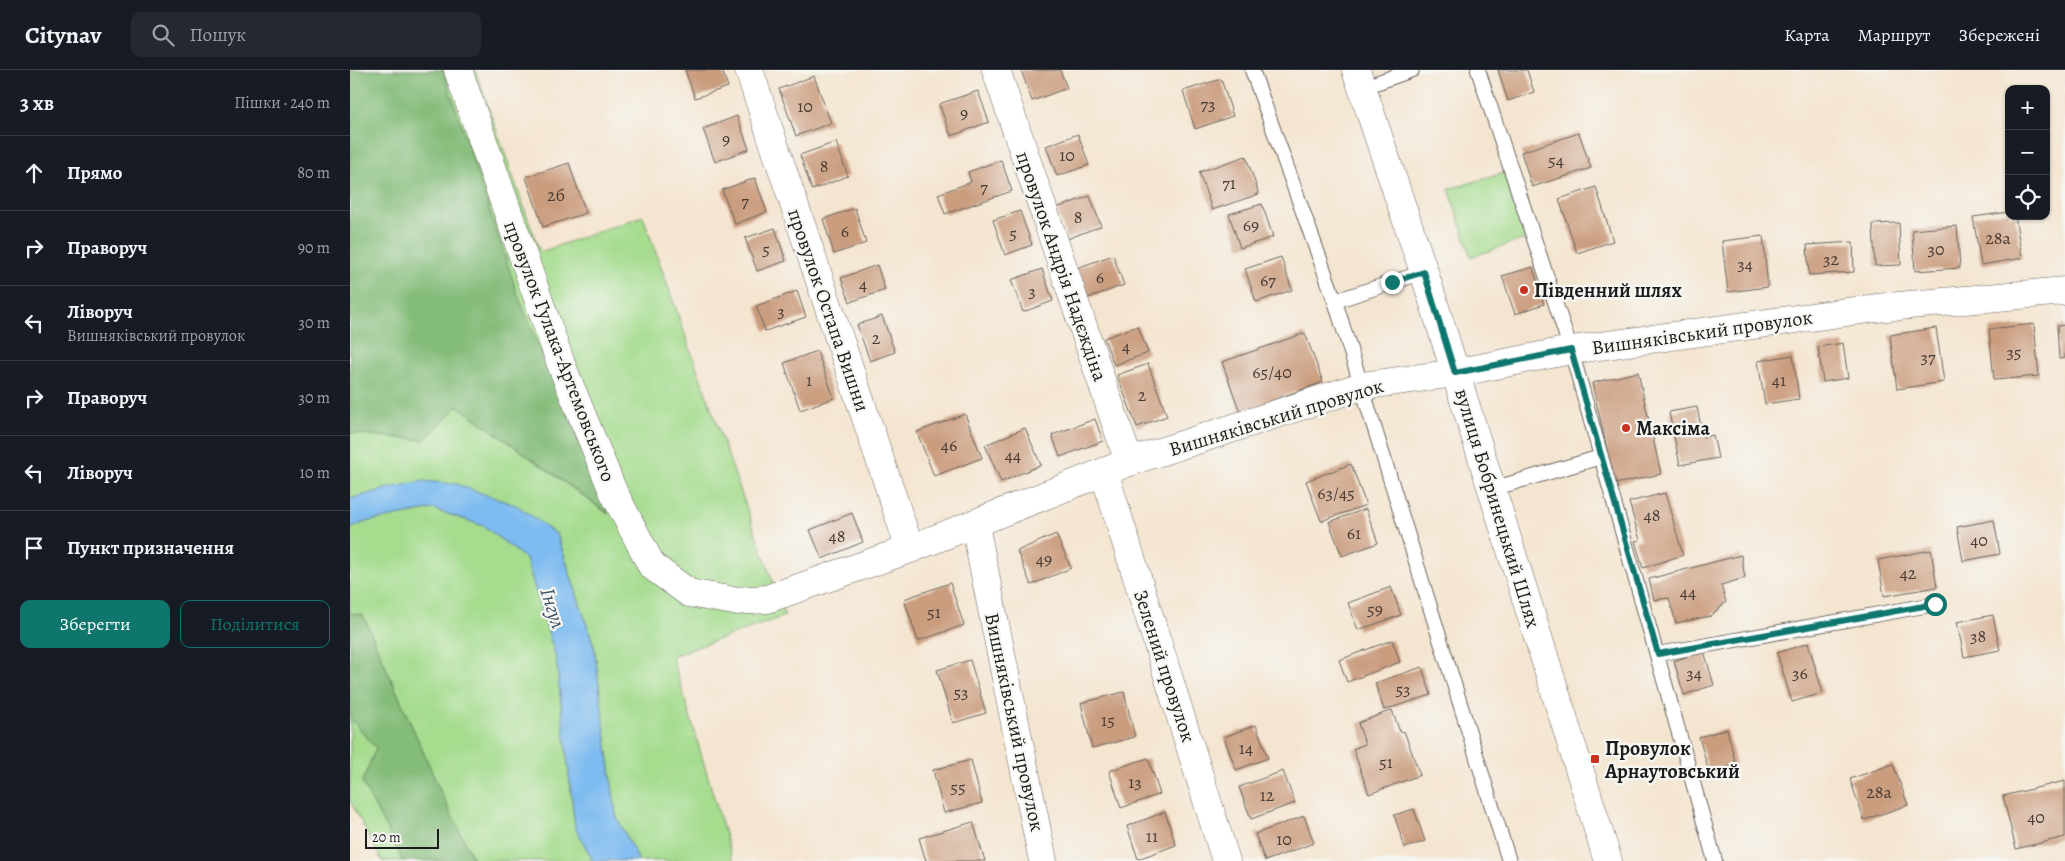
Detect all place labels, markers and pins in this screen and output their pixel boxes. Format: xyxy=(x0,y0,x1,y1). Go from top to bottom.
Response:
place label: Південний шлях xyxy=(1534,277,1682,304)
marker: Південний шлях xyxy=(1518,284,1530,296)
place label: Максіма xyxy=(1636,415,1711,442)
marker: Максіма xyxy=(1620,422,1632,434)
place label: Провулок Арнаутовський xyxy=(1604,735,1740,785)
marker: Провулок Арнаутовський xyxy=(1589,753,1601,765)

